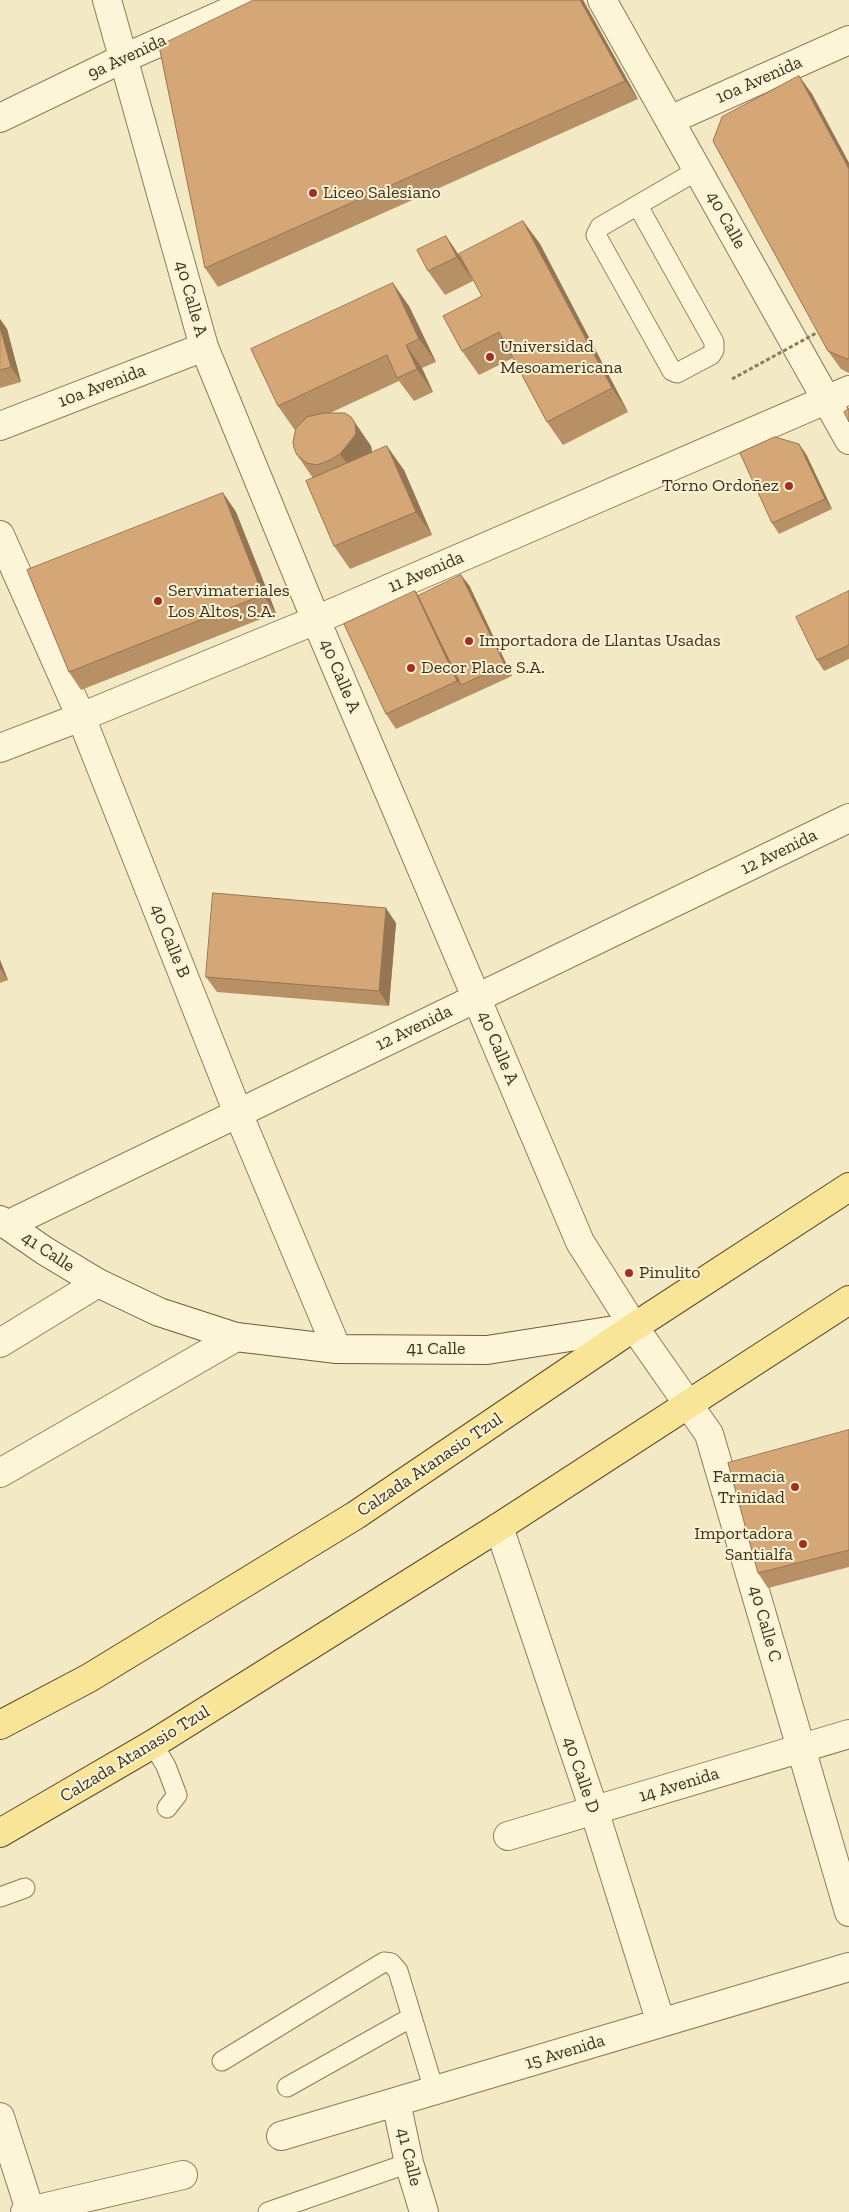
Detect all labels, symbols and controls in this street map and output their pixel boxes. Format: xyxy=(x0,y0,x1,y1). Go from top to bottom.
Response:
street label: 9a Avenida xyxy=(84,29,170,85)
street label: 10a Avenida xyxy=(713,51,805,109)
place label: Liceo Salesiano xyxy=(323,182,441,204)
marker: Liceo Salesiano xyxy=(307,187,319,199)
street label: 40 Calle xyxy=(701,187,751,253)
street label: 40 Calle A xyxy=(170,258,212,340)
place label: Universidad Mesoamericana xyxy=(500,336,622,378)
marker: Universidad Mesoamericana xyxy=(484,351,496,363)
street label: 10a Avenida xyxy=(55,359,149,413)
place label: Torno Ordoñez xyxy=(662,475,779,497)
marker: Torno Ordoñez xyxy=(783,480,795,492)
street label: 11 Avenida xyxy=(385,546,467,598)
place label: Servimateriales Los Altos, S.A. xyxy=(168,580,290,622)
marker: Servimateriales Los Altos, S.A. xyxy=(152,595,164,607)
place label: Importadora de Llantas Usadas xyxy=(479,630,721,652)
marker: Importadora de Llantas Usadas xyxy=(463,635,475,647)
street label: 40 Calle A xyxy=(315,636,365,716)
place label: Decor Place S.A. xyxy=(421,657,545,679)
marker: Decor Place S.A. xyxy=(405,662,417,674)
street label: 12 Avenida xyxy=(737,824,821,880)
street label: 40 Calle B xyxy=(145,901,195,981)
street label: 12 Avenida xyxy=(372,1000,456,1056)
street label: 40 Calle A xyxy=(473,1008,523,1088)
street label: 41 Calle xyxy=(17,1227,79,1277)
place label: Pinulito xyxy=(639,1262,701,1284)
marker: Pinulito xyxy=(623,1267,635,1279)
street label: 41 Calle xyxy=(406,1338,466,1360)
street label: Calzada Atanasio Tzul xyxy=(353,1408,507,1522)
place label: Farmacia Trinidad xyxy=(713,1466,785,1508)
marker: Farmacia Trinidad xyxy=(789,1481,801,1493)
place label: Importadora Santialfa xyxy=(694,1523,793,1566)
marker: Importadora Santialfa xyxy=(797,1538,809,1550)
street label: 40 Calle C xyxy=(744,1583,786,1665)
street label: Calzada Atanasio Tzul xyxy=(56,1701,214,1807)
street label: 40 Calle D xyxy=(558,1734,604,1816)
street label: 14 Avenida xyxy=(636,1763,722,1807)
street label: 15 Avenida xyxy=(522,2030,608,2074)
street label: 41 Calle xyxy=(391,2126,427,2188)

